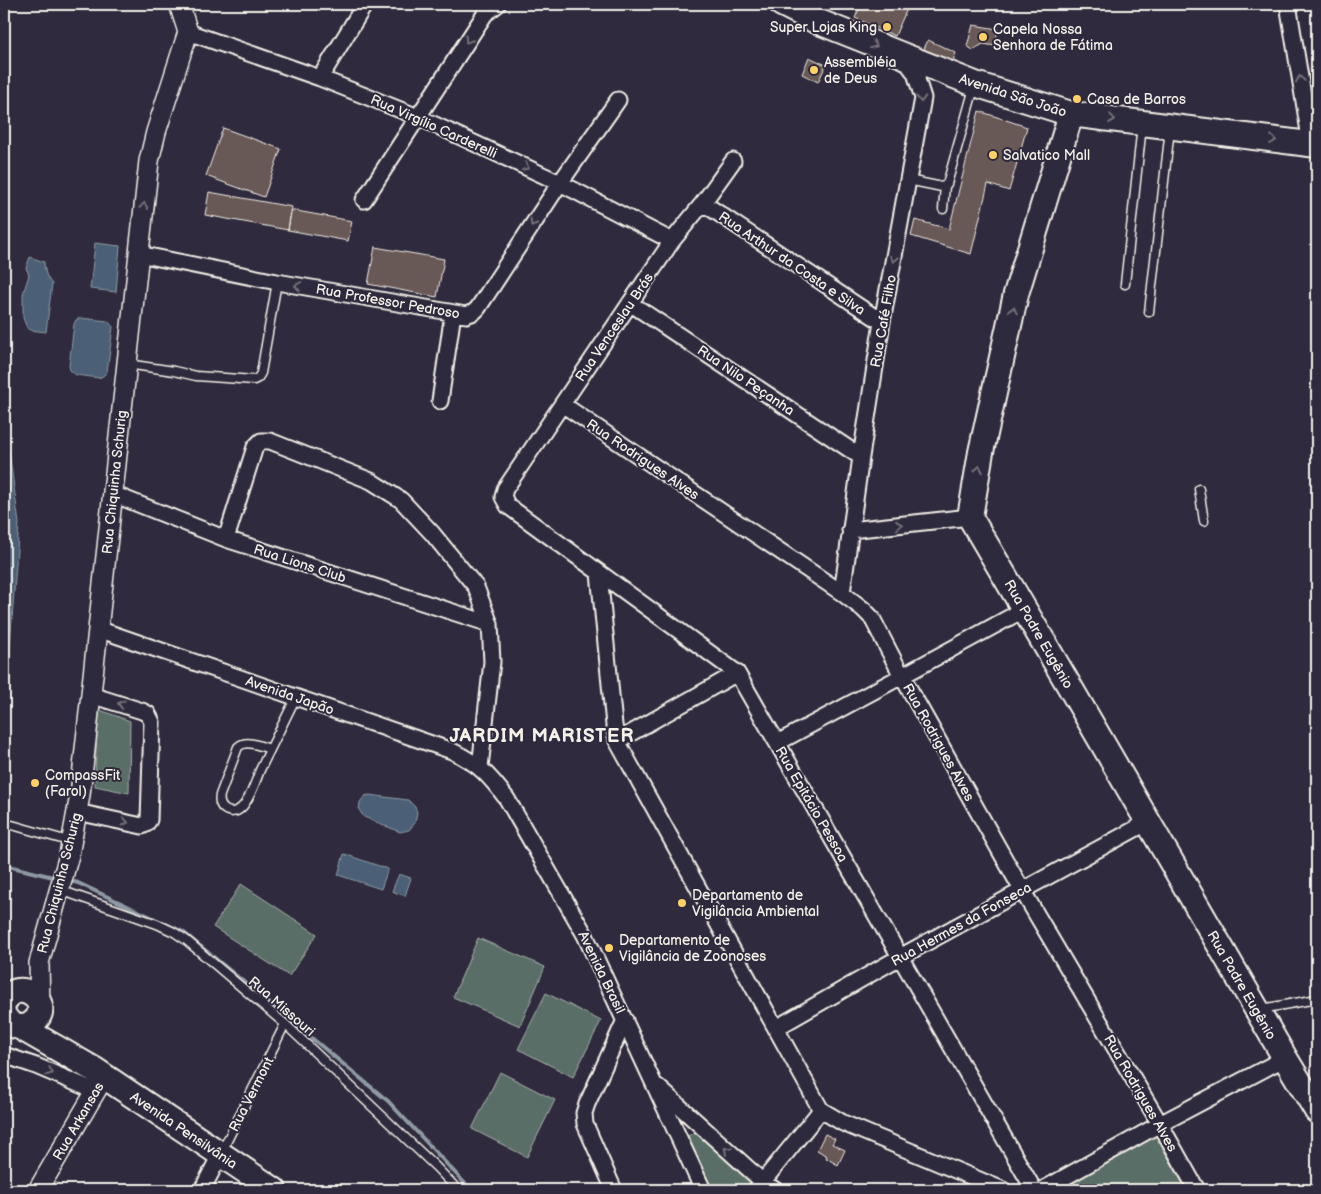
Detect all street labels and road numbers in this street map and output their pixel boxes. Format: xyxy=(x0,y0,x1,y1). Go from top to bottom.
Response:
street label: Avenida São João xyxy=(957,70,1069,121)
street label: Rua Virgílio Carderelli xyxy=(368,91,500,162)
street label: Rua Arthur da Costa e Silva xyxy=(715,208,868,319)
street label: Rua Venceslau Brás xyxy=(572,270,657,385)
street label: Rua Café Filho xyxy=(867,273,900,369)
street label: Rua Professor Pedroso xyxy=(315,280,461,323)
street label: Rua Nilo Peçanha xyxy=(694,342,798,419)
street label: Rua Chiquinha Schurig xyxy=(98,409,131,555)
street label: Rua Rodrigues Alves xyxy=(583,415,702,503)
street label: Rua Lions Club xyxy=(252,541,348,586)
street label: Rua Padre Eugênio xyxy=(1001,577,1077,692)
street label: Avenida Japão xyxy=(243,672,336,719)
street label: Rua Rodrigues Alves xyxy=(899,680,978,804)
street label: Rua Epitácio Pessoa xyxy=(772,743,852,865)
street label: Rua Chiquinha Schurig xyxy=(34,811,85,955)
street label: Rua Hermes da Fonseca xyxy=(888,879,1034,970)
street label: Avenida Brasil xyxy=(574,928,629,1016)
street label: Rua Padre Eugênio xyxy=(1204,928,1280,1043)
street label: Rua Missouri xyxy=(245,973,318,1040)
street label: Rua Rodrigues Alves xyxy=(1100,1032,1181,1155)
street label: Rua Vermont xyxy=(225,1053,278,1134)
street label: Rua Arkansas xyxy=(49,1079,108,1163)
street label: Avenida Pensilvânia xyxy=(127,1088,240,1173)

